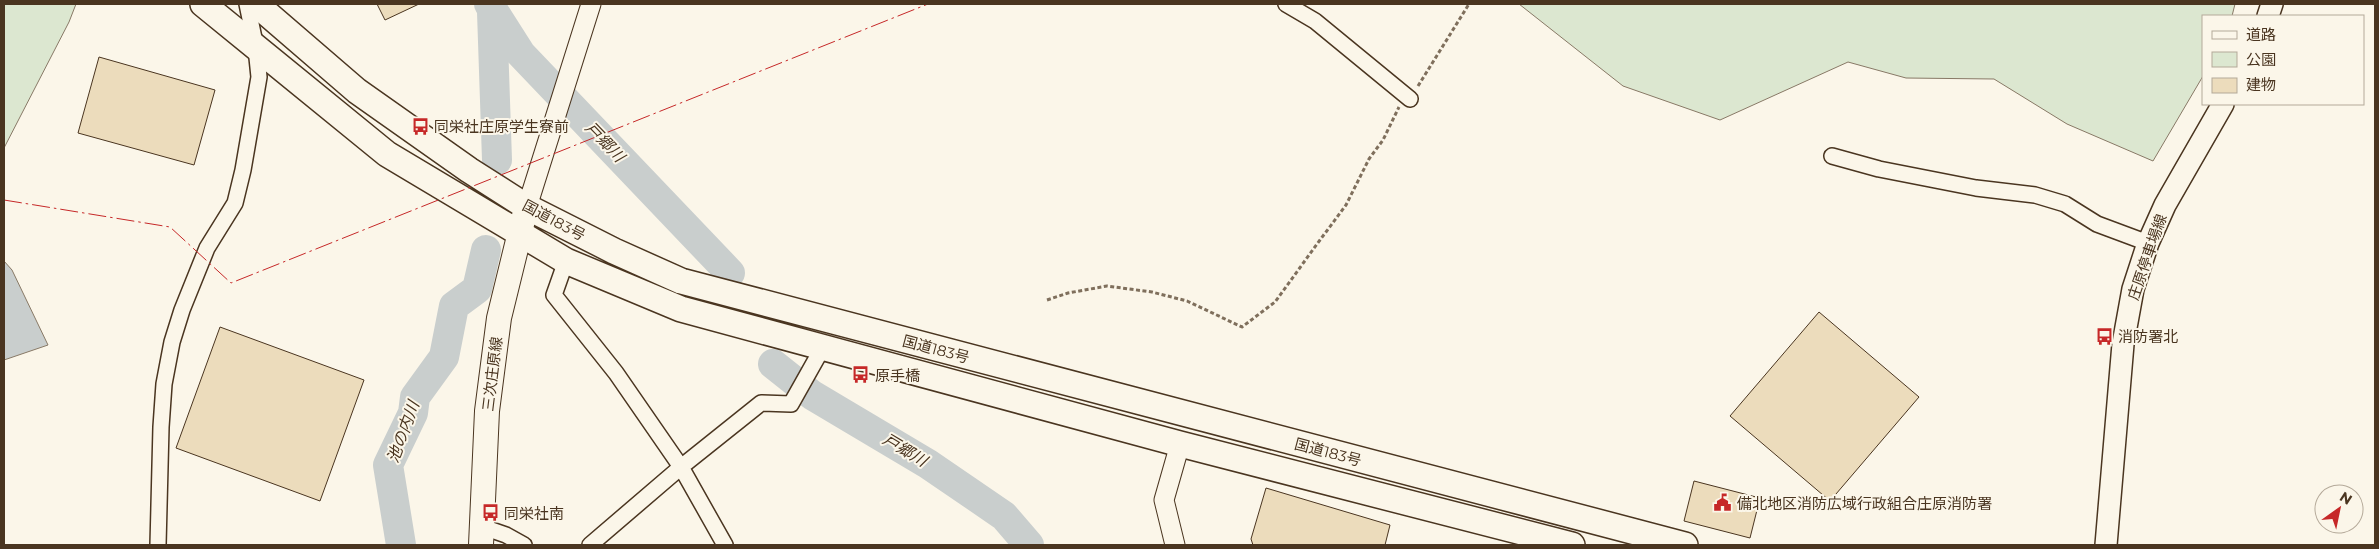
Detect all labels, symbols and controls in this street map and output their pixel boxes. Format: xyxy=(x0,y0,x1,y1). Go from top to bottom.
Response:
legend xyxy=(2202,15,2364,105)
text: 道路 xyxy=(2246,25,2276,44)
text: 公園 xyxy=(2246,50,2276,69)
text: 建物 xyxy=(2246,75,2276,94)
bus stop icon: 同栄社庄原学生寮前 xyxy=(410,116,430,136)
place label: 同栄社庄原学生寮前 xyxy=(434,117,569,136)
water label: 戸郷川 xyxy=(581,118,630,167)
street label: 国道183号 xyxy=(519,196,589,244)
street label: 庄原停車場線 xyxy=(2123,211,2171,303)
bus stop icon: 消防署北 xyxy=(2094,326,2114,346)
place label: 消防署北 xyxy=(2118,327,2178,346)
street label: 国道183号 xyxy=(900,331,972,367)
street label: 三次庄原線 xyxy=(478,336,506,412)
bus stop icon: 原手橋 xyxy=(851,365,871,385)
place label: 原手橋 xyxy=(875,366,920,385)
water label: 池の内川 xyxy=(383,397,424,465)
water label: 戸郷川 xyxy=(880,429,932,472)
street label: 国道183号 xyxy=(1292,434,1364,470)
north arrow xyxy=(2314,484,2364,534)
text: N xyxy=(2336,487,2356,509)
public building icon: 備北地区消防広域行政組合庄原消防署 xyxy=(1713,493,1733,513)
place label: 備北地区消防広域行政組合庄原消防署 xyxy=(1737,494,1992,513)
bus stop icon: 同栄社南 xyxy=(480,503,500,523)
place label: 同栄社南 xyxy=(504,504,564,523)

